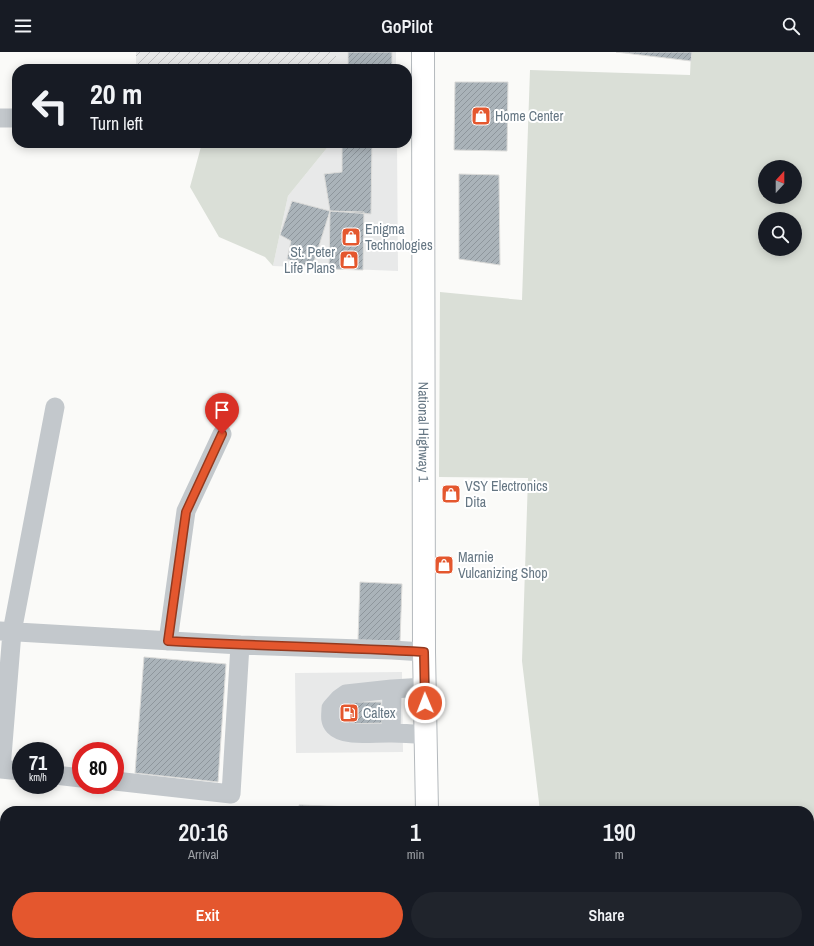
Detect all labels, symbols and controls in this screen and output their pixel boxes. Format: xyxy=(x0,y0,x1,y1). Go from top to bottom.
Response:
text: GoPilot xyxy=(381,14,433,39)
icon: menu xyxy=(12,15,34,37)
icon: search xyxy=(780,15,802,37)
text: 20 m xyxy=(90,75,142,113)
icon: left xyxy=(24,80,76,132)
shop icon: Home Center xyxy=(470,105,492,127)
place label: Home Center xyxy=(495,107,563,125)
text: Turn left xyxy=(90,111,143,136)
north arrow xyxy=(758,160,802,204)
map controls xyxy=(758,160,802,256)
button: search xyxy=(758,212,802,256)
place label: Enigma Technologies xyxy=(365,220,433,254)
shop icon: Enigma Technologies xyxy=(340,226,362,248)
place label: St. Peter Life Plans xyxy=(284,243,335,277)
shop icon: St. Peter Life Plans xyxy=(338,249,360,271)
street label: National Highway 1 xyxy=(415,382,433,483)
pin xyxy=(205,393,239,434)
icon: arrive xyxy=(211,399,233,421)
place label: VSY Electronics Dita xyxy=(465,477,548,511)
shop icon: VSY Electronics Dita xyxy=(440,483,462,505)
place label: Marnie Vulcanizing Shop xyxy=(458,548,548,582)
shop icon: Marnie Vulcanizing Shop xyxy=(433,554,455,576)
position arrow xyxy=(404,682,446,724)
fuel station icon: Caltex xyxy=(338,702,360,724)
place label: Caltex xyxy=(363,704,396,722)
speed limit sign: 80 xyxy=(72,742,124,794)
text: 71 xyxy=(29,749,47,776)
text: km/h xyxy=(29,771,47,784)
text: 20:16 xyxy=(178,816,228,848)
text: 1 xyxy=(410,816,421,848)
text: 190 xyxy=(603,816,636,848)
text: Arrival xyxy=(188,846,219,863)
text: min xyxy=(407,846,424,863)
text: m xyxy=(615,846,624,863)
button: Exit xyxy=(12,892,403,938)
button: Share xyxy=(411,892,802,938)

